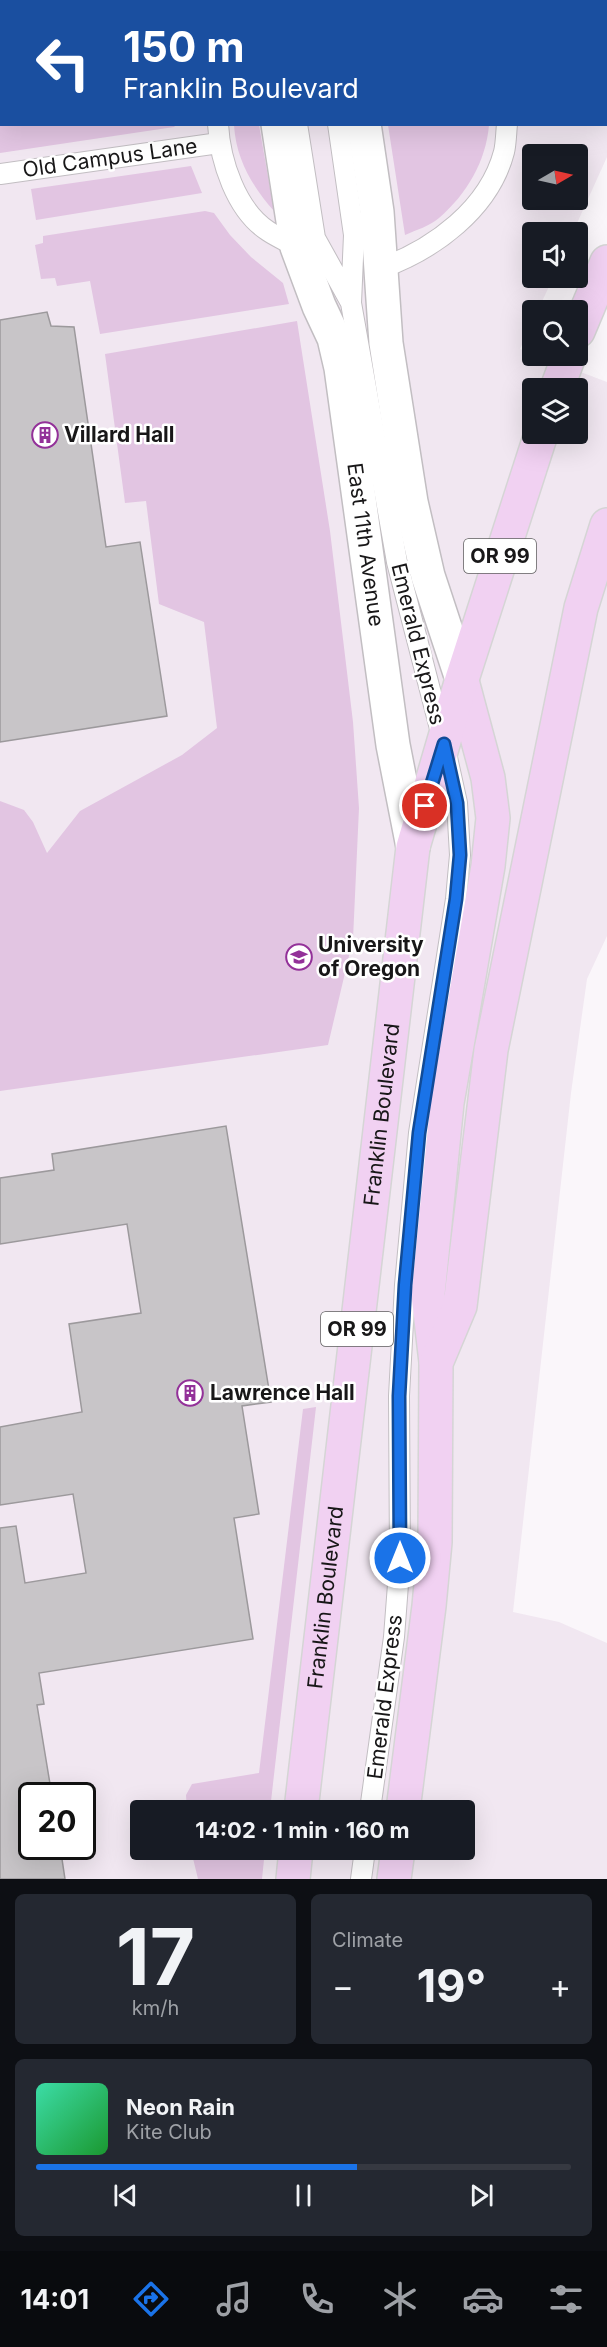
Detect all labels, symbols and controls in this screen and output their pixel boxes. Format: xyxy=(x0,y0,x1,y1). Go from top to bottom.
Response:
text: 150 m xyxy=(123,21,245,72)
icon: left xyxy=(24,24,102,102)
text: Franklin Boulevard xyxy=(123,72,359,105)
street label: Old Campus Lane xyxy=(21,133,199,182)
north arrow xyxy=(522,144,588,210)
map controls xyxy=(522,144,588,444)
button: sound xyxy=(522,222,588,288)
button: search xyxy=(522,300,588,366)
button: layers xyxy=(522,378,588,444)
building icon: Villard Hall xyxy=(30,420,60,450)
place label: Villard Hall xyxy=(64,422,174,447)
street label: East 11th Avenue xyxy=(342,461,390,628)
road number: OR 99 xyxy=(464,539,536,573)
street label: Emerald Express xyxy=(386,560,451,727)
pin xyxy=(399,780,450,831)
icon: arrive xyxy=(408,789,441,822)
place label: University of Oregon xyxy=(318,932,424,981)
school or university icon: University of Oregon xyxy=(284,942,314,972)
street label: Franklin Boulevard xyxy=(358,1022,404,1207)
road number: OR 99 xyxy=(321,1312,393,1346)
building icon: Lawrence Hall xyxy=(175,1378,205,1408)
place label: Lawrence Hall xyxy=(210,1380,355,1405)
street label: Franklin Boulevard xyxy=(302,1505,348,1690)
position arrow xyxy=(368,1526,432,1590)
street label: Emerald Express xyxy=(362,1613,407,1781)
speed limit sign: 20 xyxy=(18,1782,96,1860)
text: 14:02 · 1 min · 160 m xyxy=(195,1817,410,1843)
text: 17 xyxy=(116,1909,195,2004)
text: Climate xyxy=(332,1928,403,1952)
text: 19° xyxy=(417,1958,486,2013)
text: − xyxy=(332,1966,354,2006)
text: + xyxy=(549,1966,571,2006)
text: km/h xyxy=(132,1996,179,2020)
text: Neon Rain xyxy=(126,2094,235,2120)
text: Kite Club xyxy=(126,2120,212,2144)
icon: previous xyxy=(109,2179,142,2212)
icon: pause xyxy=(287,2179,320,2212)
icon: next xyxy=(465,2179,498,2212)
icon: directions xyxy=(130,2278,172,2320)
icon: music xyxy=(213,2278,255,2320)
icon: phone xyxy=(296,2278,338,2320)
icon: climate xyxy=(379,2278,421,2320)
icon: car xyxy=(462,2278,504,2320)
icon: filters xyxy=(545,2278,587,2320)
text: 14:01 xyxy=(20,2283,89,2316)

